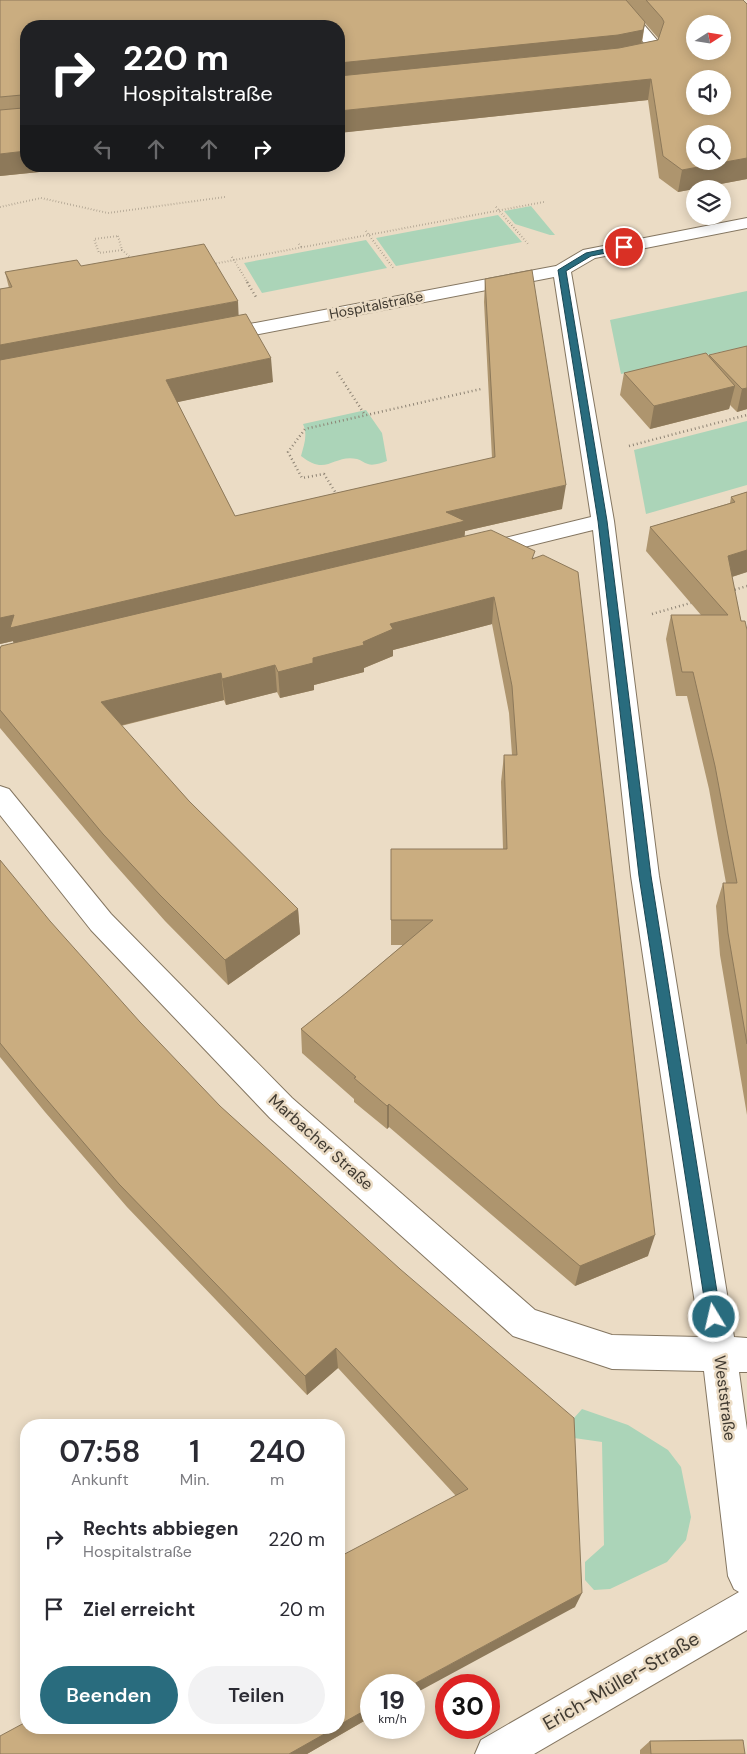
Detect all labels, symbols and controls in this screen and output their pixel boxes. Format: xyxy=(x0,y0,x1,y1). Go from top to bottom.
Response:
north arrow xyxy=(686,15,731,60)
map controls xyxy=(686,15,731,225)
text: 220 m xyxy=(123,35,229,81)
icon: right xyxy=(40,40,105,105)
button: sound xyxy=(686,70,731,115)
text: Hospitalstraße xyxy=(123,79,273,108)
button: search xyxy=(686,125,731,170)
icon: left xyxy=(89,135,117,163)
icon: ahead xyxy=(142,135,170,163)
icon: ahead xyxy=(195,135,223,163)
icon: right xyxy=(248,135,276,163)
button: layers xyxy=(686,180,731,225)
pin xyxy=(603,226,645,268)
icon: arrive xyxy=(610,233,638,261)
street label: Hospitalstraße xyxy=(328,287,425,323)
street label: Marbacher Straße xyxy=(264,1089,378,1195)
position arrow xyxy=(687,1290,739,1342)
street label: Weststraße xyxy=(709,1354,741,1442)
text: 07:58 xyxy=(59,1432,140,1471)
text: 1 xyxy=(189,1432,200,1471)
text: 240 xyxy=(249,1432,306,1471)
text: Ankunft xyxy=(71,1469,129,1490)
text: Min. xyxy=(180,1469,209,1490)
text: m xyxy=(270,1469,284,1490)
text: Rechts abbiegen xyxy=(83,1516,238,1541)
icon: right xyxy=(40,1525,68,1553)
text: 220 m xyxy=(268,1527,325,1552)
text: Hospitalstraße xyxy=(83,1541,192,1562)
icon: arrive xyxy=(40,1595,68,1623)
text: Ziel erreicht xyxy=(83,1597,195,1622)
text: 20 m xyxy=(279,1597,325,1622)
street label: Erich-Müller-Straße xyxy=(538,1626,704,1736)
button: Beenden xyxy=(40,1666,178,1724)
button: Teilen xyxy=(188,1666,325,1724)
speed limit sign: 30 xyxy=(435,1674,500,1739)
text: 19 xyxy=(380,1684,405,1717)
text: km/h xyxy=(378,1711,407,1727)

